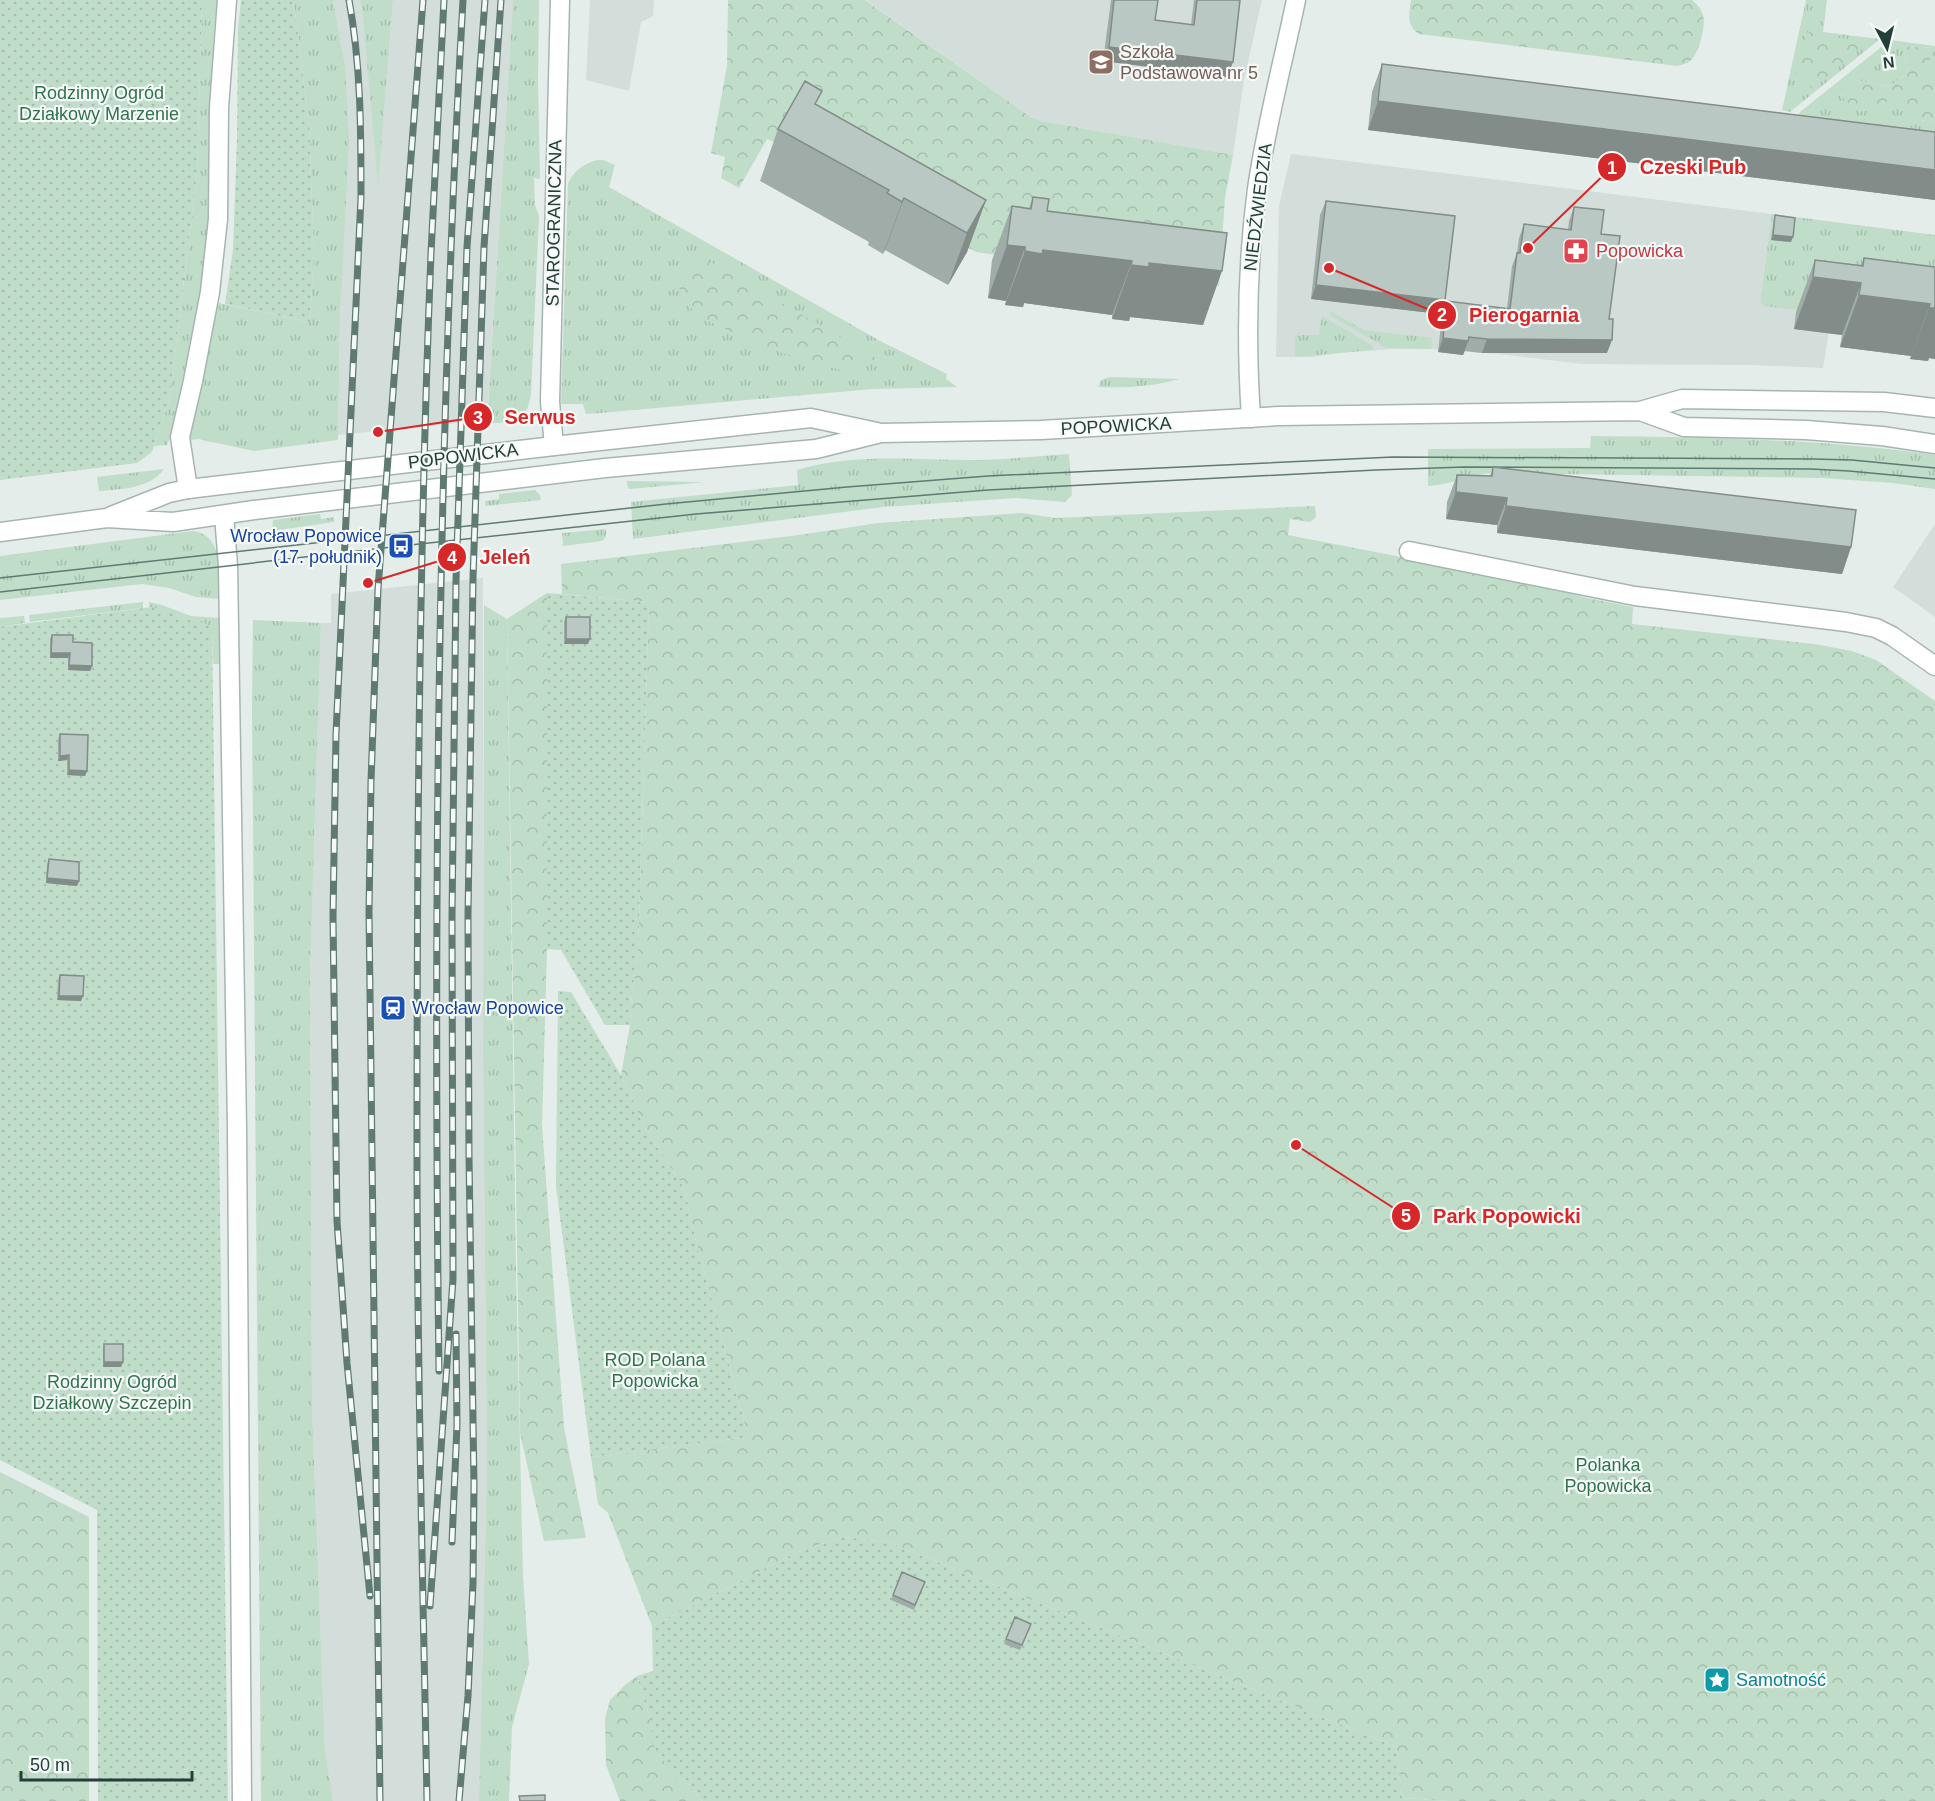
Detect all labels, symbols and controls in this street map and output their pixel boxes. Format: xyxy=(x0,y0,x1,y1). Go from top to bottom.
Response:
north arrow xyxy=(1857,18,1917,78)
place label: Szkoła Podstawowa nr 5 xyxy=(1120,42,1258,83)
school or university icon: Szkoła Podstawowa nr 5 xyxy=(1086,47,1116,77)
text: N xyxy=(1882,53,1896,72)
park label: Rodzinny Ogród Działkowy Marzenie xyxy=(19,83,179,124)
street label: STAROGRANICZNA xyxy=(543,139,565,307)
street label: NIEDŹWIEDZIA xyxy=(1240,142,1276,272)
callout: Czeski Pub xyxy=(1597,148,1758,186)
text: Czeski Pub xyxy=(1640,156,1746,178)
text: 1 xyxy=(1607,158,1617,178)
pharmacy icon: Popowicka xyxy=(1561,236,1591,266)
place label: Popowicka xyxy=(1596,241,1684,261)
callout: Pierogarnia xyxy=(1427,296,1591,334)
text: Pierogarnia xyxy=(1469,304,1580,326)
text: 2 xyxy=(1437,305,1447,325)
callout: Serwus xyxy=(463,398,588,436)
text: Serwus xyxy=(504,406,576,428)
text: 3 xyxy=(473,408,483,428)
street label: POPOWICKA xyxy=(1060,413,1172,439)
street label: POPOWICKA xyxy=(407,439,519,473)
place label: Wrocław Popowice (17. południk) xyxy=(230,526,382,567)
bus stop icon: Wrocław Popowice (17. południk) xyxy=(386,531,416,561)
callout: Jeleń xyxy=(437,538,542,576)
text: Jeleń xyxy=(479,546,531,568)
text: 4 xyxy=(447,548,457,568)
station icon: Wrocław Popowice xyxy=(378,993,408,1023)
place label: Wrocław Popowice xyxy=(412,998,564,1018)
callout: Park Popowicki xyxy=(1391,1197,1593,1235)
text: Park Popowicki xyxy=(1433,1205,1581,1227)
text: 5 xyxy=(1401,1206,1411,1226)
park label: ROD Polana Popowicka xyxy=(604,1350,707,1391)
park label: Rodzinny Ogród Działkowy Szczepin xyxy=(32,1372,192,1413)
park label: Polanka Popowicka xyxy=(1564,1455,1653,1496)
place icon: Samotność xyxy=(1702,1665,1732,1695)
place label: Samotność xyxy=(1736,1670,1826,1690)
scale bar xyxy=(21,1744,192,1782)
text: 50 m xyxy=(30,1755,70,1775)

